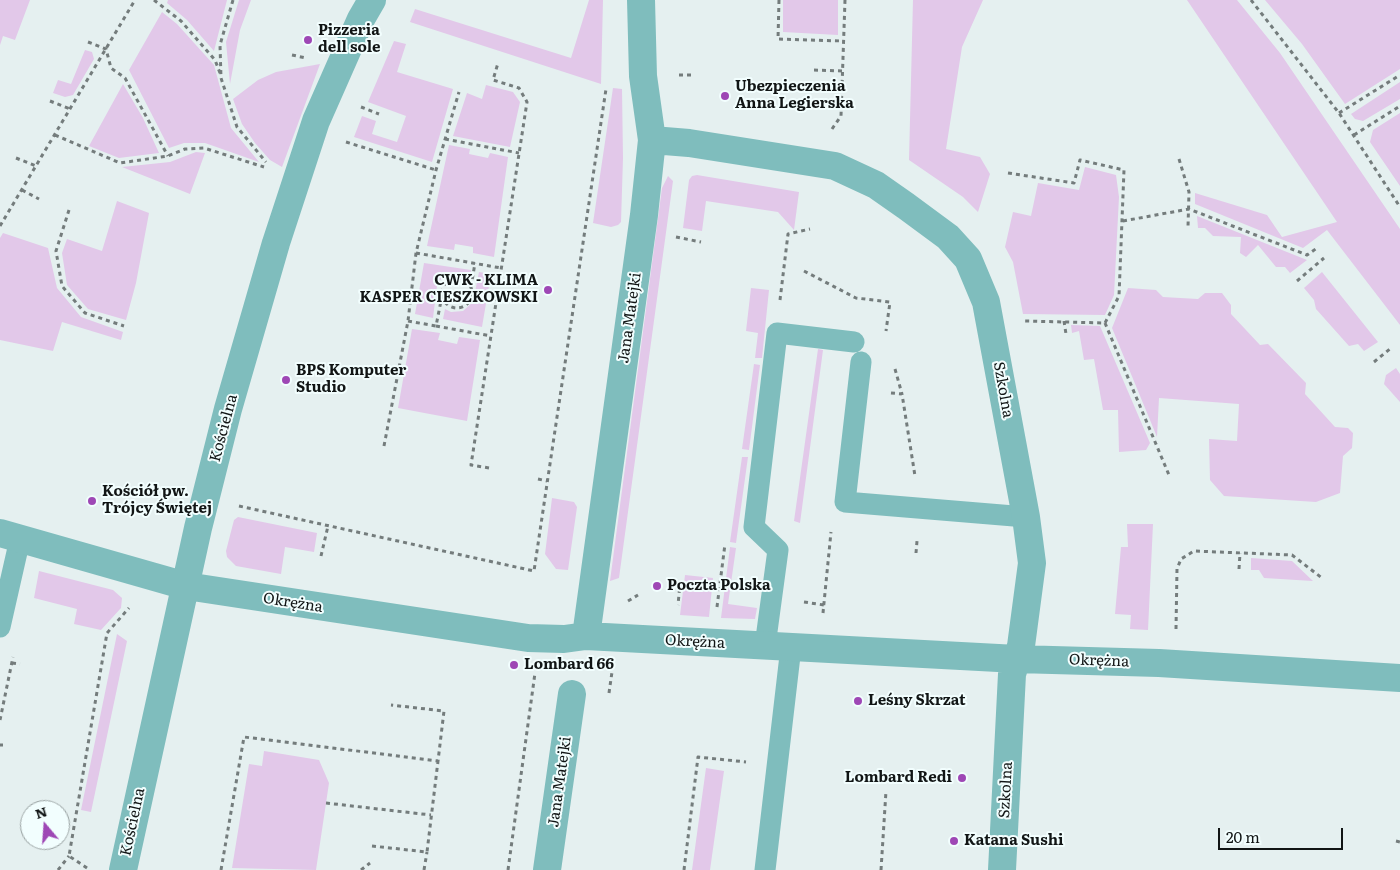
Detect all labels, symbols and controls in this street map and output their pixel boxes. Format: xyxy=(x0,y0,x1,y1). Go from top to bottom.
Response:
place label: Pizzeria dell sole xyxy=(318,22,381,57)
marker: Pizzeria dell sole xyxy=(302,34,314,46)
place label: Ubezpieczenia Anna Legierska xyxy=(735,78,854,113)
marker: Ubezpieczenia Anna Legierska xyxy=(719,90,731,102)
place label: CWK - KLIMA KASPER CIESZKOWSKI xyxy=(359,272,538,307)
street label: Jana Matejki xyxy=(615,272,645,364)
marker: CWK - KLIMA KASPER CIESZKOWSKI xyxy=(542,284,554,296)
street label: Szkolna xyxy=(989,360,1017,420)
place label: BPS Komputer Studio xyxy=(296,362,406,397)
marker: BPS Komputer Studio xyxy=(280,374,292,386)
street label: Kościelna xyxy=(206,392,242,464)
place label: Kościół pw. Trójcy Świętej xyxy=(102,483,212,518)
marker: Kościół pw. Trójcy Świętej xyxy=(86,495,98,507)
place label: Poczta Polska xyxy=(667,577,771,595)
marker: Poczta Polska xyxy=(651,580,663,592)
street label: Okrężna xyxy=(262,589,324,617)
street label: Okrężna xyxy=(664,631,726,653)
street label: Okrężna xyxy=(1069,651,1129,671)
place label: Lombard 66 xyxy=(524,656,614,674)
marker: Lombard 66 xyxy=(508,659,520,671)
place label: Leśny Skrzat xyxy=(868,692,966,710)
marker: Leśny Skrzat xyxy=(852,695,864,707)
street label: Jana Matejki xyxy=(545,736,575,828)
street label: Szkolna xyxy=(996,761,1016,819)
place label: Lombard Redi xyxy=(845,769,952,787)
marker: Lombard Redi xyxy=(956,772,968,784)
street label: Kościelna xyxy=(117,786,149,858)
north arrow xyxy=(20,800,70,850)
text: N xyxy=(32,800,49,823)
scale bar xyxy=(1220,818,1345,850)
text: 20 m xyxy=(1226,825,1260,848)
place label: Katana Sushi xyxy=(964,832,1064,850)
marker: Katana Sushi xyxy=(948,835,960,847)

